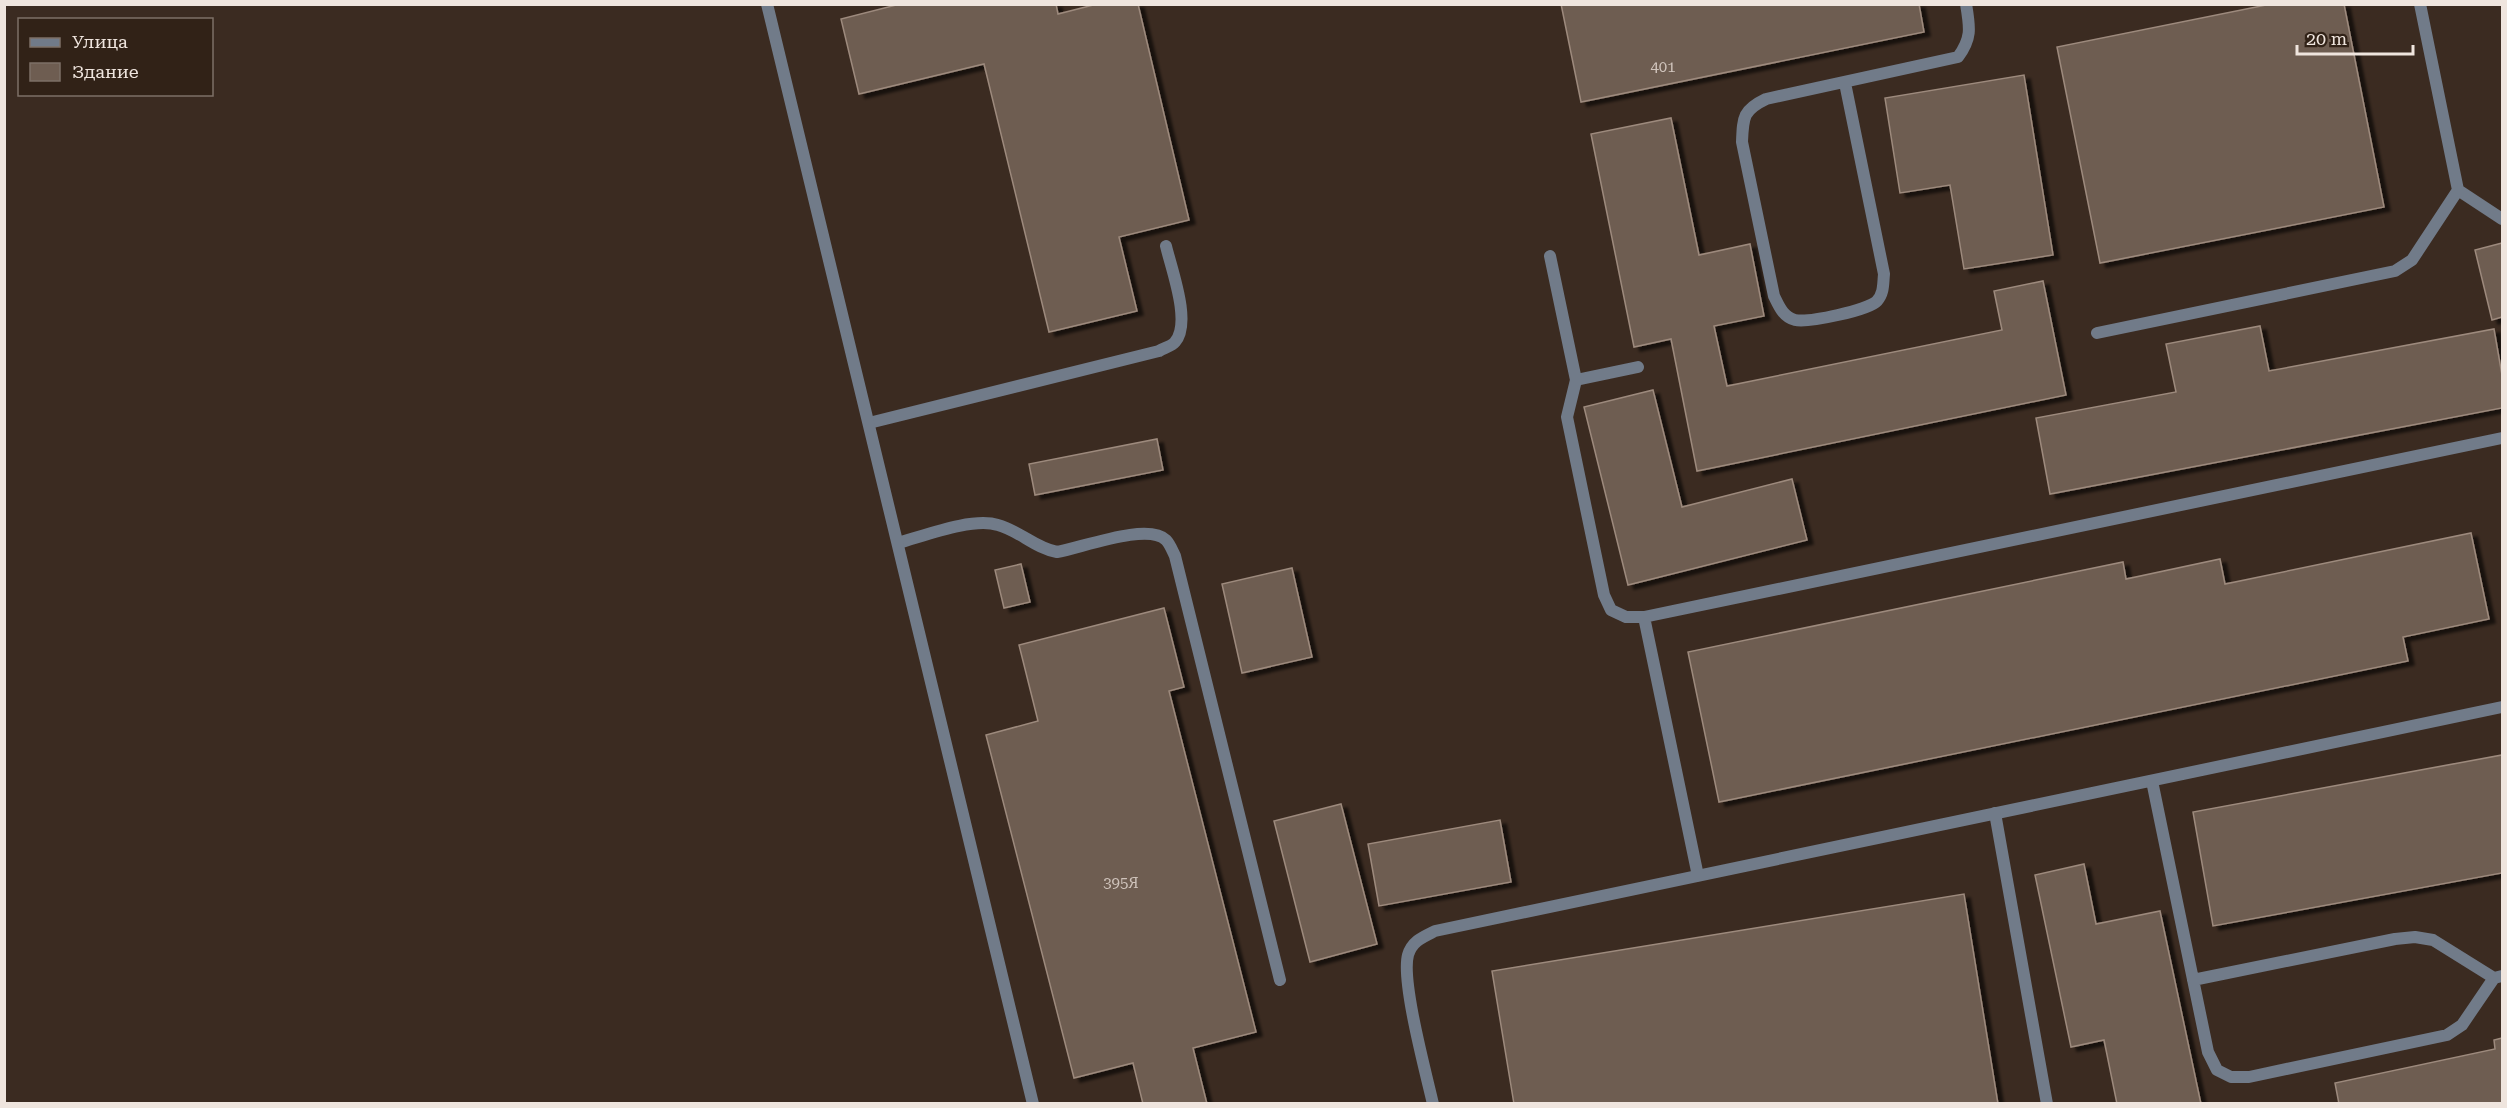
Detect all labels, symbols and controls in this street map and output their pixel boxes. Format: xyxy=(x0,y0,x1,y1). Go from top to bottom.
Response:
legend xyxy=(18,18,213,96)
scale bar xyxy=(2297,18,2412,56)
text: 20 m xyxy=(2306,28,2347,49)
text: Улица xyxy=(72,31,128,52)
house number: 401 xyxy=(1650,58,1676,76)
text: Здание xyxy=(72,61,139,82)
house number: 395Я xyxy=(1103,874,1139,892)

